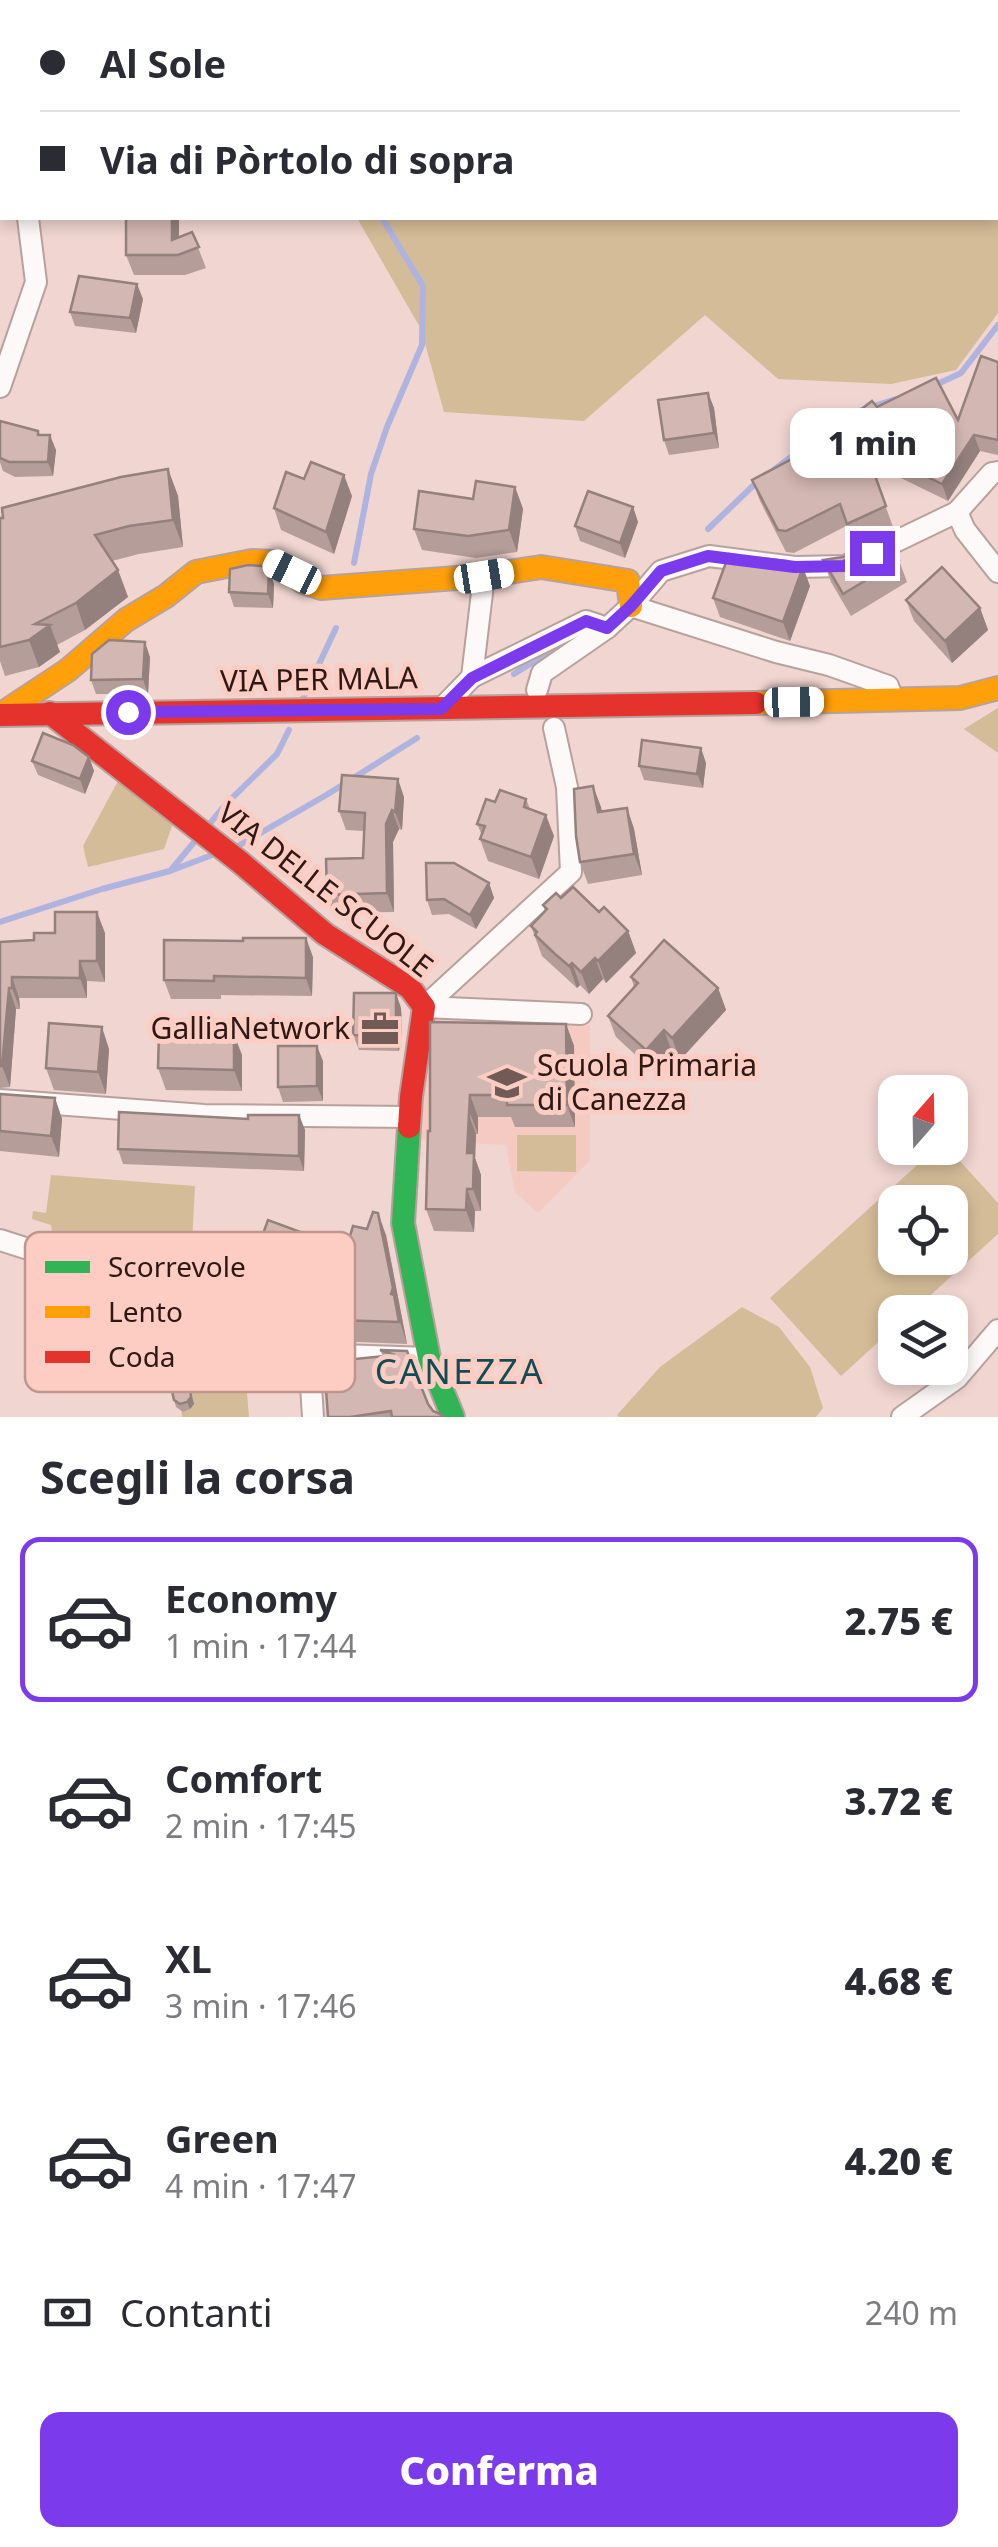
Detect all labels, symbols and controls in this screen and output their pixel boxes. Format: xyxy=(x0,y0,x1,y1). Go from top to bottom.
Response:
text: Al Sole xyxy=(100,37,226,89)
text: Via di Pòrtolo di sopra xyxy=(100,133,515,185)
callout: 1 min xyxy=(790,408,954,478)
text: 1 min xyxy=(828,421,917,464)
route end xyxy=(850,531,895,576)
car xyxy=(258,545,326,599)
car xyxy=(452,556,516,596)
street label: VIA PER MALA xyxy=(220,656,419,701)
car xyxy=(764,686,824,718)
route start xyxy=(106,690,151,735)
street label: VIA DELLE SCUOLE xyxy=(210,792,442,986)
place label: GalliaNetwork xyxy=(151,1007,350,1048)
office icon: GalliaNetwork xyxy=(359,1008,401,1050)
place label: Scuola Primaria di Canezza xyxy=(537,1044,757,1119)
school or university icon: Scuola Primaria di Canezza xyxy=(486,1062,528,1104)
north arrow xyxy=(878,1075,968,1165)
map controls xyxy=(878,1075,968,1385)
button: locate xyxy=(878,1185,968,1275)
legend xyxy=(25,1232,355,1392)
text: Scorrevole xyxy=(108,1247,246,1285)
text: Lento xyxy=(108,1292,183,1330)
button: layers xyxy=(878,1295,968,1385)
text: Coda xyxy=(108,1337,176,1375)
district label: CANEZZA xyxy=(375,1347,545,1394)
text: Scegli la corsa xyxy=(40,1446,355,1507)
text: Economy xyxy=(165,1572,337,1624)
icon: car xyxy=(45,1575,135,1665)
text: 2.75 € xyxy=(844,1594,953,1646)
text: 1 min · 17:44 xyxy=(165,1624,357,1667)
text: Comfort xyxy=(165,1752,322,1804)
icon: car xyxy=(45,1755,135,1845)
text: 3.72 € xyxy=(844,1774,953,1826)
text: 2 min · 17:45 xyxy=(165,1804,357,1847)
text: XL xyxy=(165,1932,212,1984)
icon: car xyxy=(45,1935,135,2025)
text: 4.68 € xyxy=(844,1954,953,2006)
text: 3 min · 17:46 xyxy=(165,1984,357,2027)
text: Green xyxy=(165,2112,279,2164)
icon: car xyxy=(45,2115,135,2205)
text: 4.20 € xyxy=(844,2134,953,2186)
text: 4 min · 17:47 xyxy=(165,2164,357,2207)
icon: cash xyxy=(40,2285,95,2340)
text: Contanti xyxy=(120,2286,273,2338)
text: 240 m xyxy=(865,2291,958,2334)
button: Conferma xyxy=(40,2412,958,2527)

